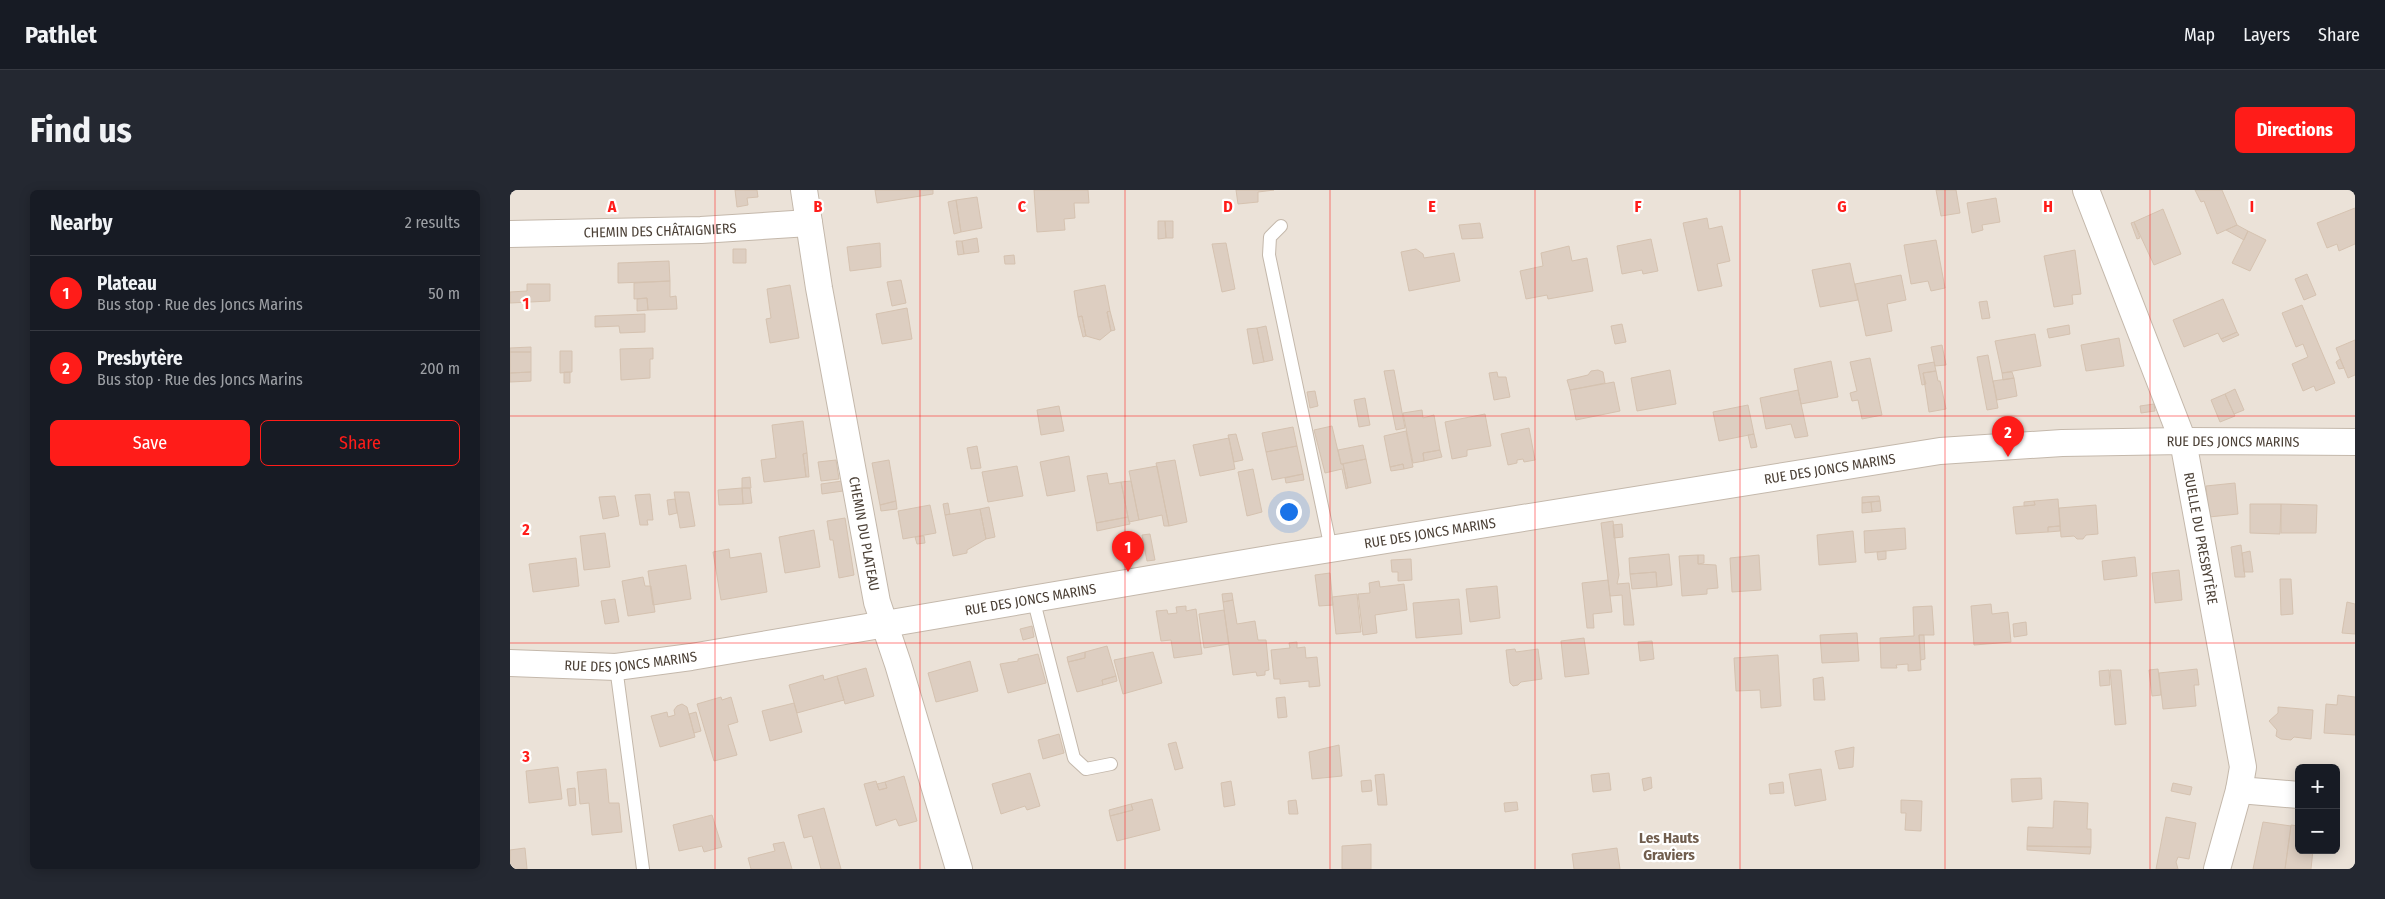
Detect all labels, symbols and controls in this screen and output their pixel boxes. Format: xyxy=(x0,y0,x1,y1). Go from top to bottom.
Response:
text: Pathlet xyxy=(25,21,97,49)
text: Map xyxy=(2184,24,2215,46)
text: Layers xyxy=(2243,24,2290,46)
text: Share xyxy=(2318,24,2360,46)
button: Directions xyxy=(2235,107,2355,153)
text: Find us xyxy=(30,109,132,151)
text: A xyxy=(607,197,617,216)
text: B xyxy=(814,197,823,216)
text: C xyxy=(1018,197,1027,216)
text: D xyxy=(1223,197,1233,216)
text: E xyxy=(1428,197,1436,216)
text: F xyxy=(1634,197,1642,216)
text: G xyxy=(1837,197,1847,216)
text: H xyxy=(2043,197,2053,216)
text: I xyxy=(2250,197,2254,216)
text: Nearby xyxy=(50,210,112,236)
text: 2 results xyxy=(405,213,460,232)
street label: CHEMIN DES CHÂTAIGNIERS xyxy=(583,219,737,241)
text: Plateau xyxy=(97,272,157,295)
text: 1 xyxy=(63,284,69,303)
text: 50 m xyxy=(428,284,460,303)
text: 1 xyxy=(523,294,529,313)
text: Bus stop · Rue des Joncs Marins xyxy=(97,295,303,314)
text: Presbytère xyxy=(97,347,183,370)
text: 2 xyxy=(62,359,70,378)
text: 200 m xyxy=(420,359,460,378)
text: Bus stop · Rue des Joncs Marins xyxy=(97,370,303,389)
pin: 2 xyxy=(1992,416,2024,457)
button: Save xyxy=(50,420,250,466)
button: Share xyxy=(260,420,460,466)
street label: RUE DES JONCS MARINS xyxy=(2166,432,2300,450)
street label: RUE DES JONCS MARINS xyxy=(1763,450,1897,488)
street label: RUELLE DU PRESBYTÈRE xyxy=(2180,471,2221,606)
street label: CHEMIN DU PLATEAU xyxy=(845,475,883,592)
your location xyxy=(1276,499,1302,525)
street label: RUE DES JONCS MARINS xyxy=(1363,514,1497,552)
text: 2 xyxy=(521,520,530,539)
pin: 1 xyxy=(1112,531,1144,572)
street label: RUE DES JONCS MARINS xyxy=(963,580,1097,619)
street label: RUE DES JONCS MARINS xyxy=(564,648,698,676)
text: 3 xyxy=(521,747,530,766)
map controls xyxy=(2295,764,2340,854)
button: + xyxy=(2295,764,2340,809)
button: − xyxy=(2295,809,2340,854)
district label: Les Hauts Graviers xyxy=(1639,829,1699,864)

